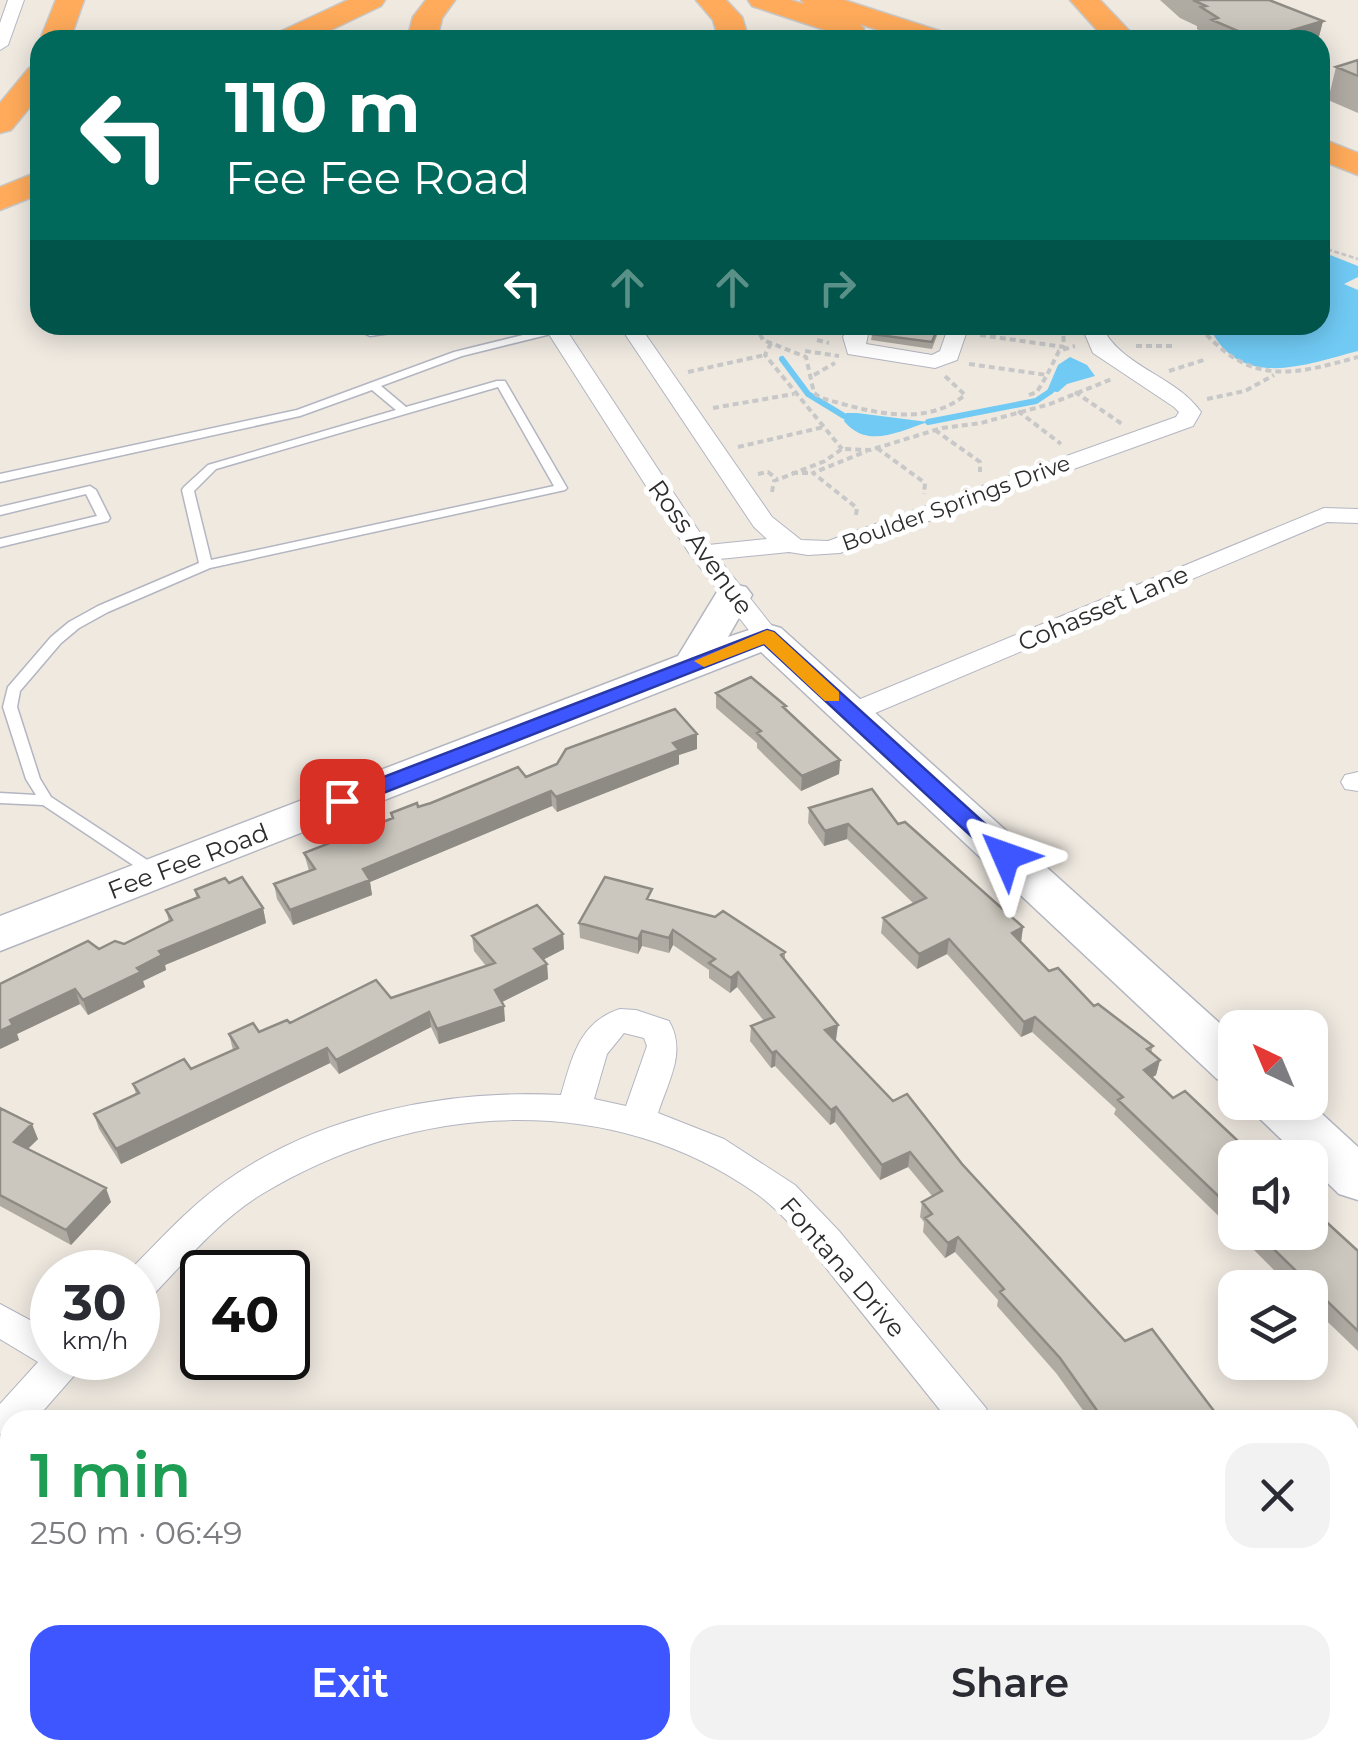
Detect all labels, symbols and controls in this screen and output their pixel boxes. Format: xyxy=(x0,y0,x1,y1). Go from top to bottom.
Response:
text: 110 m xyxy=(225,64,421,150)
icon: left xyxy=(60,70,190,200)
text: Fee Fee Road xyxy=(225,150,530,205)
icon: left xyxy=(495,260,550,315)
icon: ahead xyxy=(600,260,655,315)
icon: ahead xyxy=(705,260,760,315)
icon: right xyxy=(810,260,865,315)
street label: Boulder Springs Drive xyxy=(838,449,1074,557)
street label: Ross Avenue xyxy=(642,474,760,620)
street label: Cohasset Lane xyxy=(1013,559,1193,657)
pin xyxy=(300,759,385,844)
icon: arrive xyxy=(315,774,370,829)
position arrow xyxy=(954,804,1058,908)
street label: Fee Fee Road xyxy=(103,817,273,905)
north arrow xyxy=(1218,1010,1328,1120)
map controls xyxy=(1218,1010,1328,1380)
button: sound xyxy=(1218,1140,1328,1250)
street label: Fontana Drive xyxy=(774,1191,912,1343)
speed limit sign: 40 xyxy=(180,1250,310,1380)
button: layers xyxy=(1218,1270,1328,1380)
text: 30 xyxy=(63,1272,127,1333)
text: km/h xyxy=(62,1325,128,1355)
text: 1 min xyxy=(30,1439,191,1512)
button: close xyxy=(1225,1443,1330,1548)
text: 250 m · 06:49 xyxy=(30,1513,243,1552)
button: Exit xyxy=(30,1625,670,1740)
button: Share xyxy=(690,1625,1330,1740)

